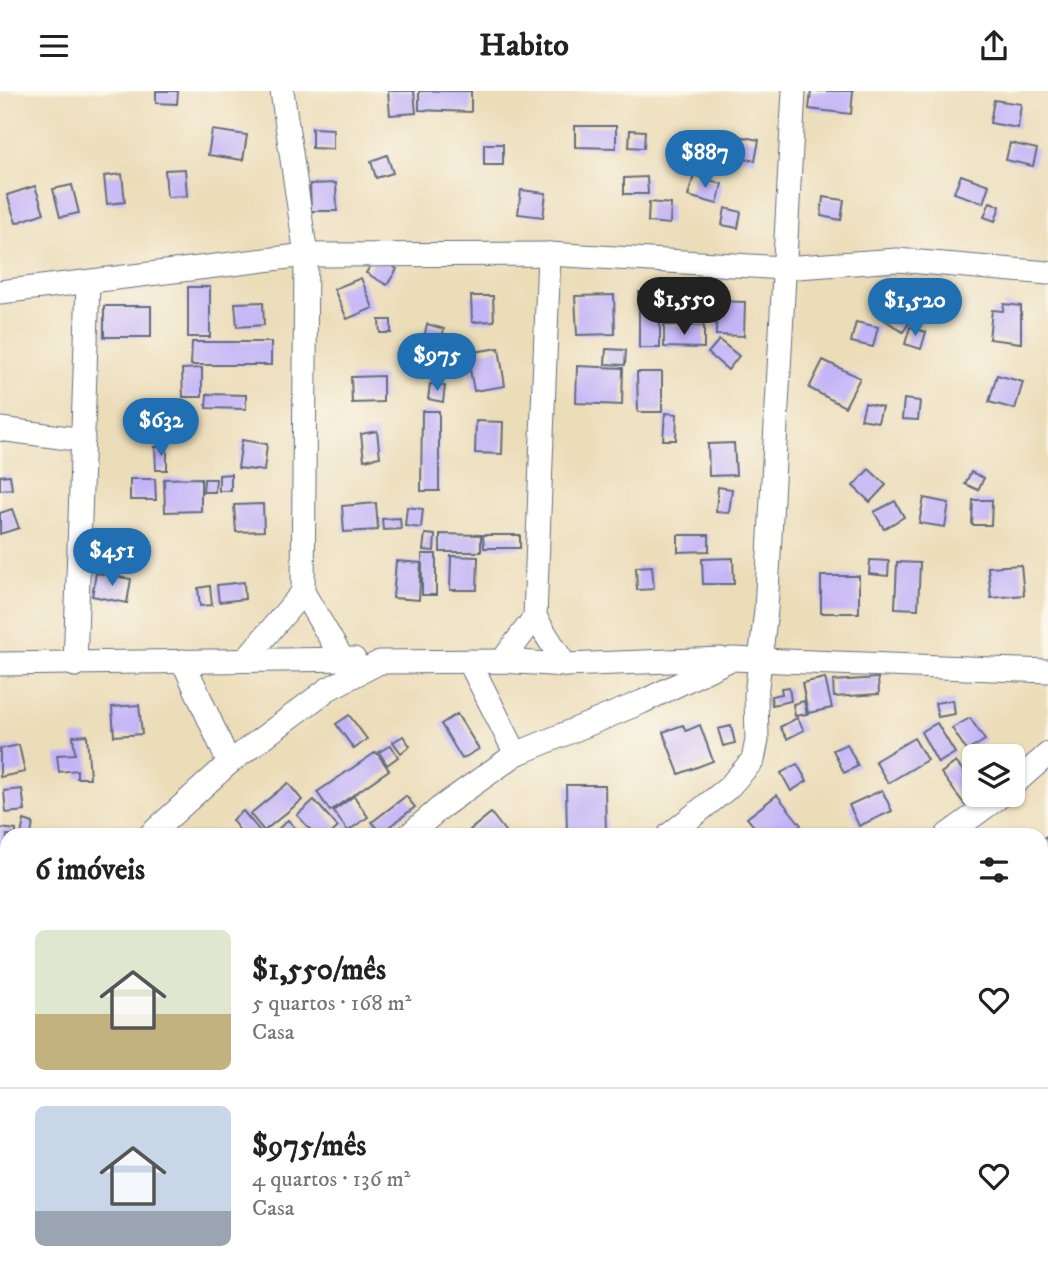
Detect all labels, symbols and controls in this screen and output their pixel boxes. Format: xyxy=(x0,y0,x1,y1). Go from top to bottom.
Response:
text: Habito xyxy=(479,26,569,66)
icon: menu xyxy=(35,27,73,65)
icon: share xyxy=(975,27,1013,65)
pin: $887 xyxy=(664,131,746,190)
text: $887 xyxy=(681,138,729,167)
pin: $1,550 xyxy=(627,278,741,337)
pin: $1,520 xyxy=(858,279,972,338)
text: $1,550 xyxy=(653,285,715,314)
text: $1,520 xyxy=(884,286,946,315)
pin: $975 xyxy=(396,334,478,393)
text: $975 xyxy=(413,341,461,370)
pin: $632 xyxy=(120,399,202,458)
text: $632 xyxy=(139,406,183,435)
pin: $451 xyxy=(71,529,153,588)
text: $451 xyxy=(89,536,135,565)
map controls xyxy=(962,744,1025,807)
button: layers xyxy=(962,744,1025,807)
icon: filters xyxy=(975,851,1013,889)
text: 6 imóveis xyxy=(35,852,145,889)
text: $1,550/mês xyxy=(252,952,386,989)
icon: home xyxy=(91,958,175,1042)
icon: heart xyxy=(975,981,1013,1019)
text: 5 quartos · 168 m² xyxy=(252,989,412,1018)
text: Casa xyxy=(252,1018,295,1047)
text: $975/mês xyxy=(252,1128,366,1165)
icon: home xyxy=(91,1134,175,1218)
icon: heart xyxy=(975,1157,1013,1195)
text: 4 quartos · 136 m² xyxy=(252,1165,411,1194)
text: Casa xyxy=(252,1194,295,1223)

